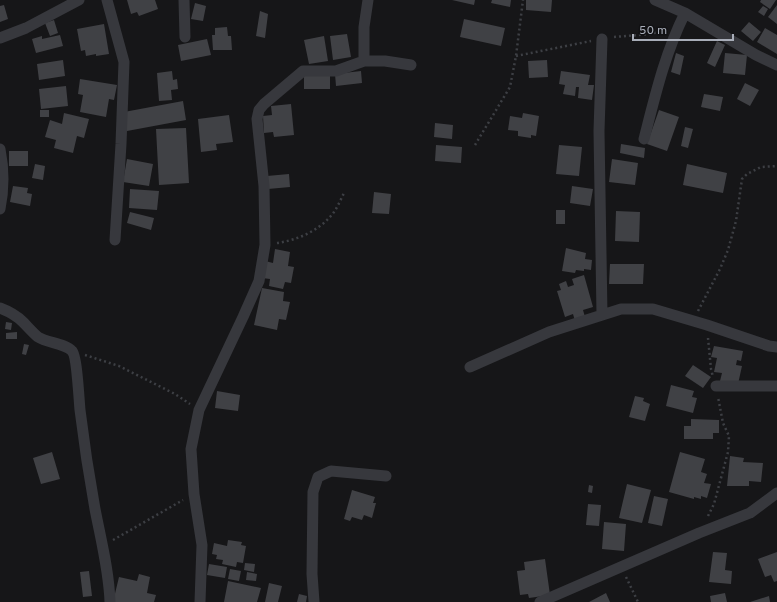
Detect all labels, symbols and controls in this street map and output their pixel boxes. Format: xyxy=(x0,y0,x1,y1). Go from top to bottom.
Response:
scale bar xyxy=(633,16,733,42)
text: 50 m xyxy=(639,23,667,39)

